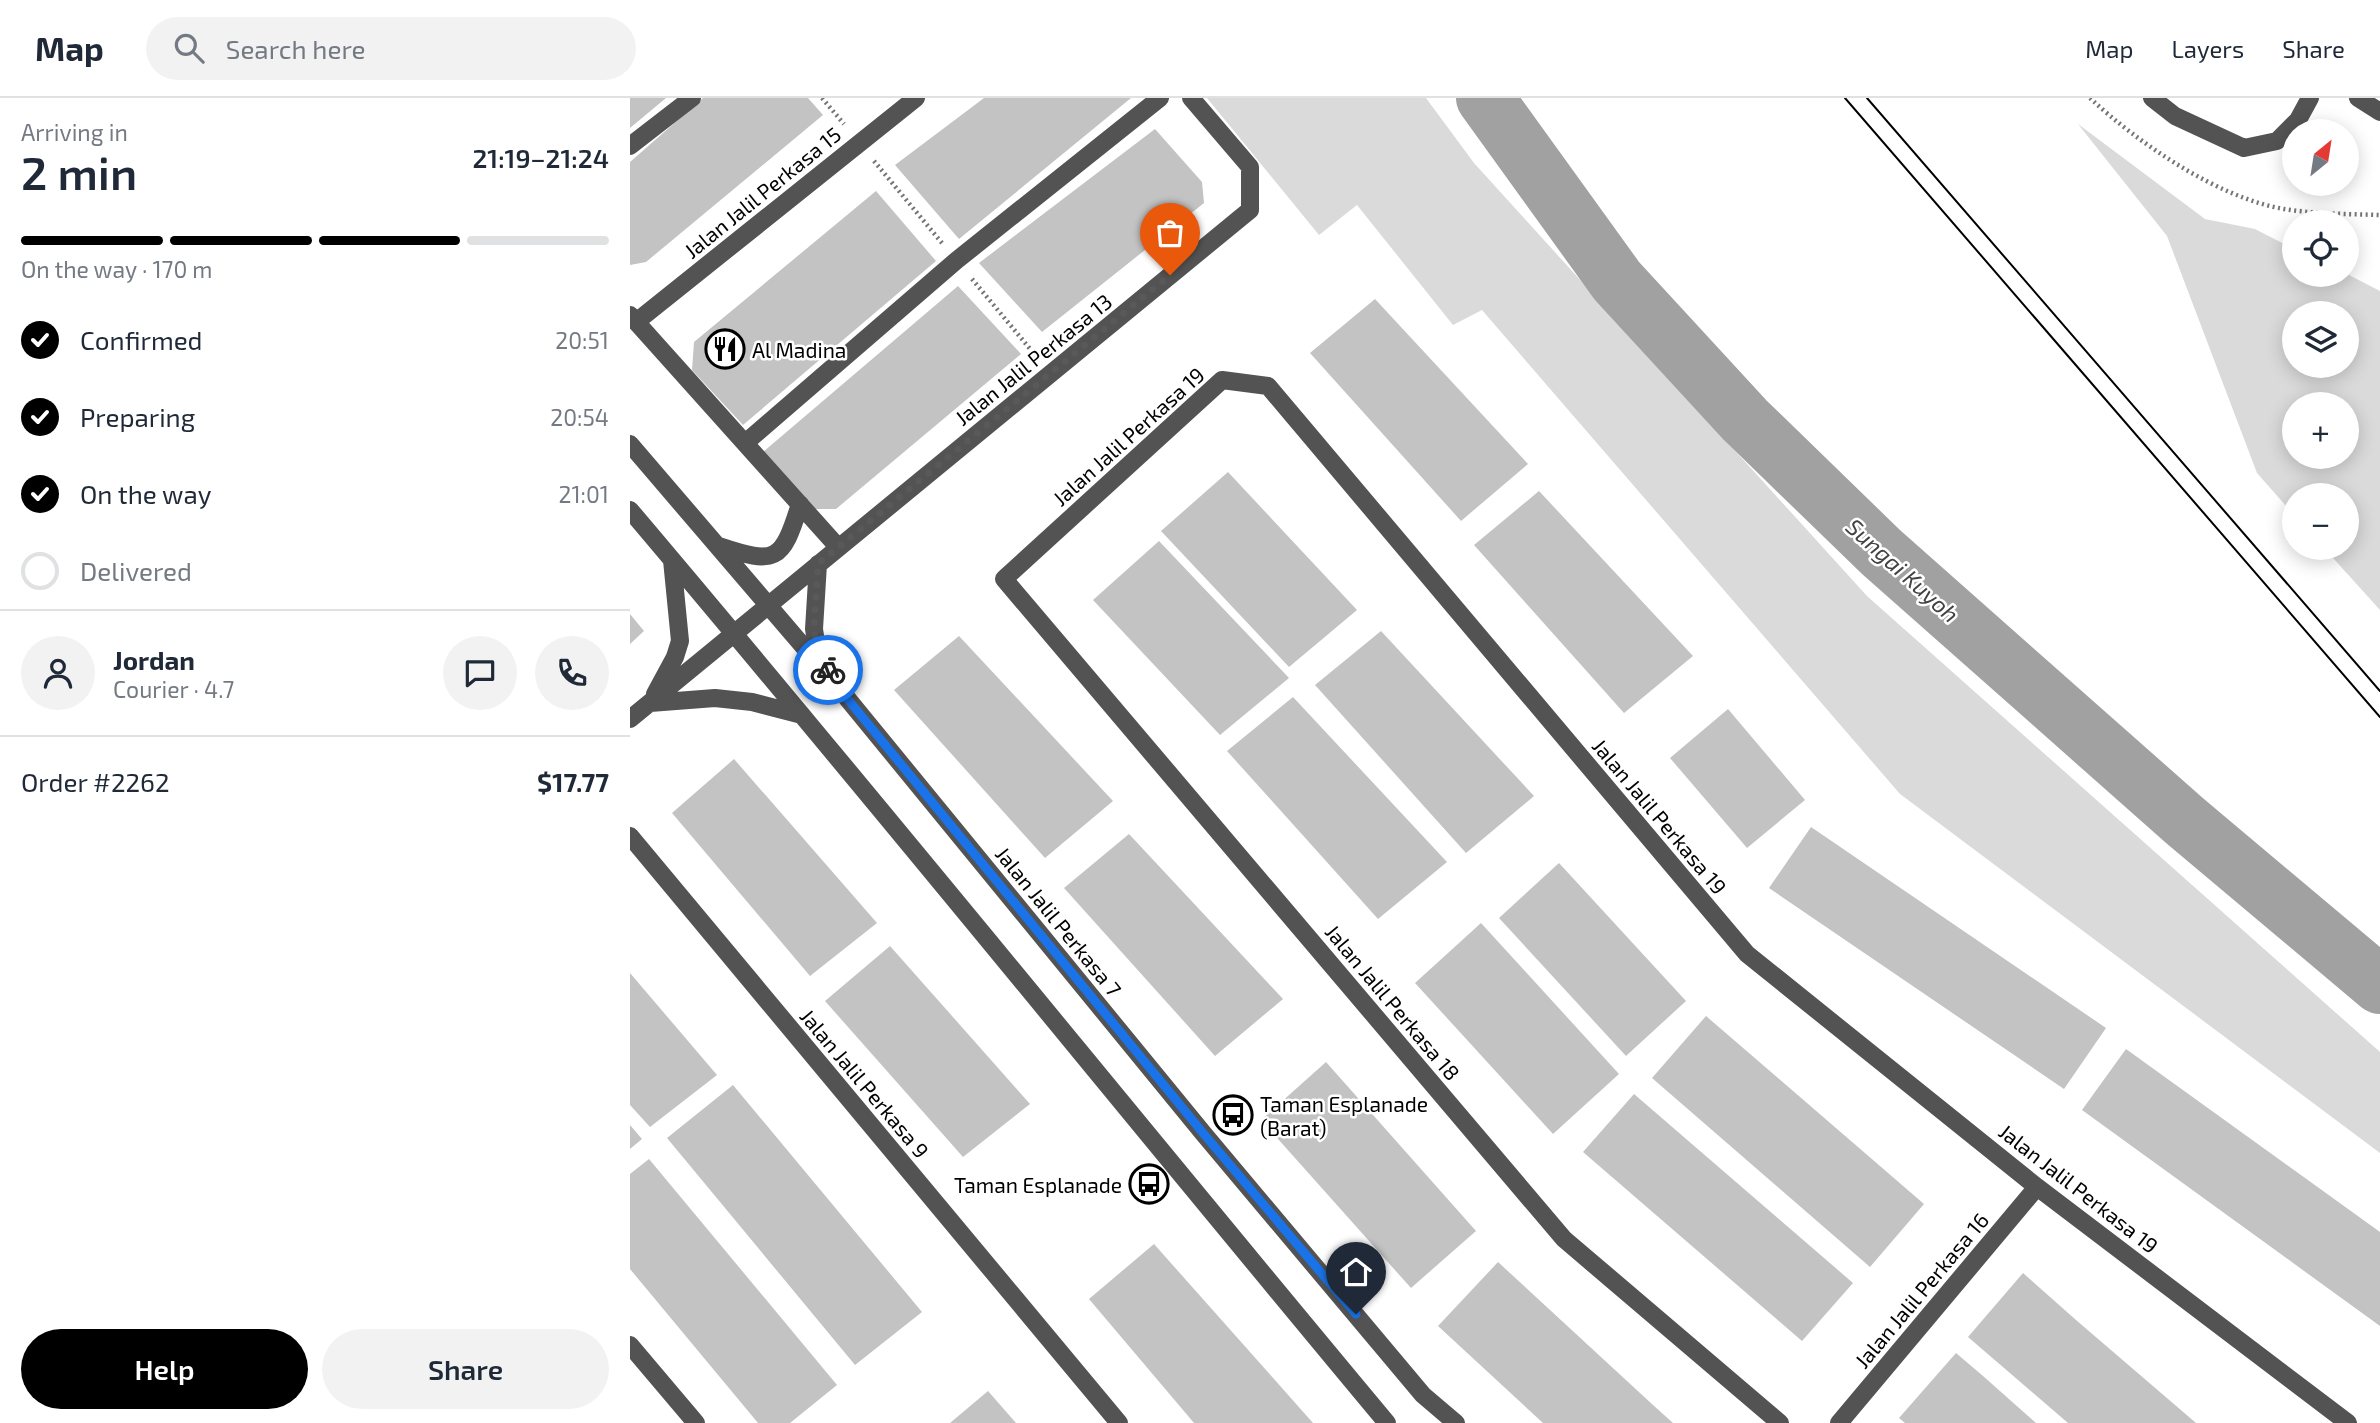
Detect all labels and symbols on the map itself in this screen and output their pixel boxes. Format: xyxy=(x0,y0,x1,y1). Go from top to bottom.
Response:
north arrow xyxy=(2282,119,2359,196)
street label: Jalan Jalil Perkasa 15 xyxy=(679,121,845,263)
pin xyxy=(1140,203,1200,275)
street label: Jalan Jalil Perkasa 13 xyxy=(950,288,1116,430)
restaurant icon: Al Madina xyxy=(704,328,746,370)
place label: Al Madina xyxy=(752,337,846,362)
street label: Jalan Jalil Perkasa 19 xyxy=(1047,362,1209,510)
water label: Sungai Kuyoh xyxy=(1841,512,1965,628)
courier xyxy=(793,635,863,705)
street label: Jalan Jalil Perkasa 19 xyxy=(1588,733,1732,899)
street label: Jalan Jalil Perkasa 7 xyxy=(991,841,1127,1001)
street label: Jalan Jalil Perkasa 18 xyxy=(1321,919,1465,1085)
street label: Jalan Jalil Perkasa 9 xyxy=(795,1004,935,1162)
place label: Taman Esplanade (Barat) xyxy=(1260,1091,1428,1140)
bus stop icon: Taman Esplanade (Barat) xyxy=(1212,1094,1254,1136)
street label: Jalan Jalil Perkasa 19 xyxy=(1995,1118,2163,1258)
bus stop icon: Taman Esplanade xyxy=(1128,1163,1170,1205)
place label: Taman Esplanade xyxy=(954,1172,1122,1197)
street label: Jalan Jalil Perkasa 16 xyxy=(1849,1207,1993,1373)
pin xyxy=(1326,1242,1386,1314)

